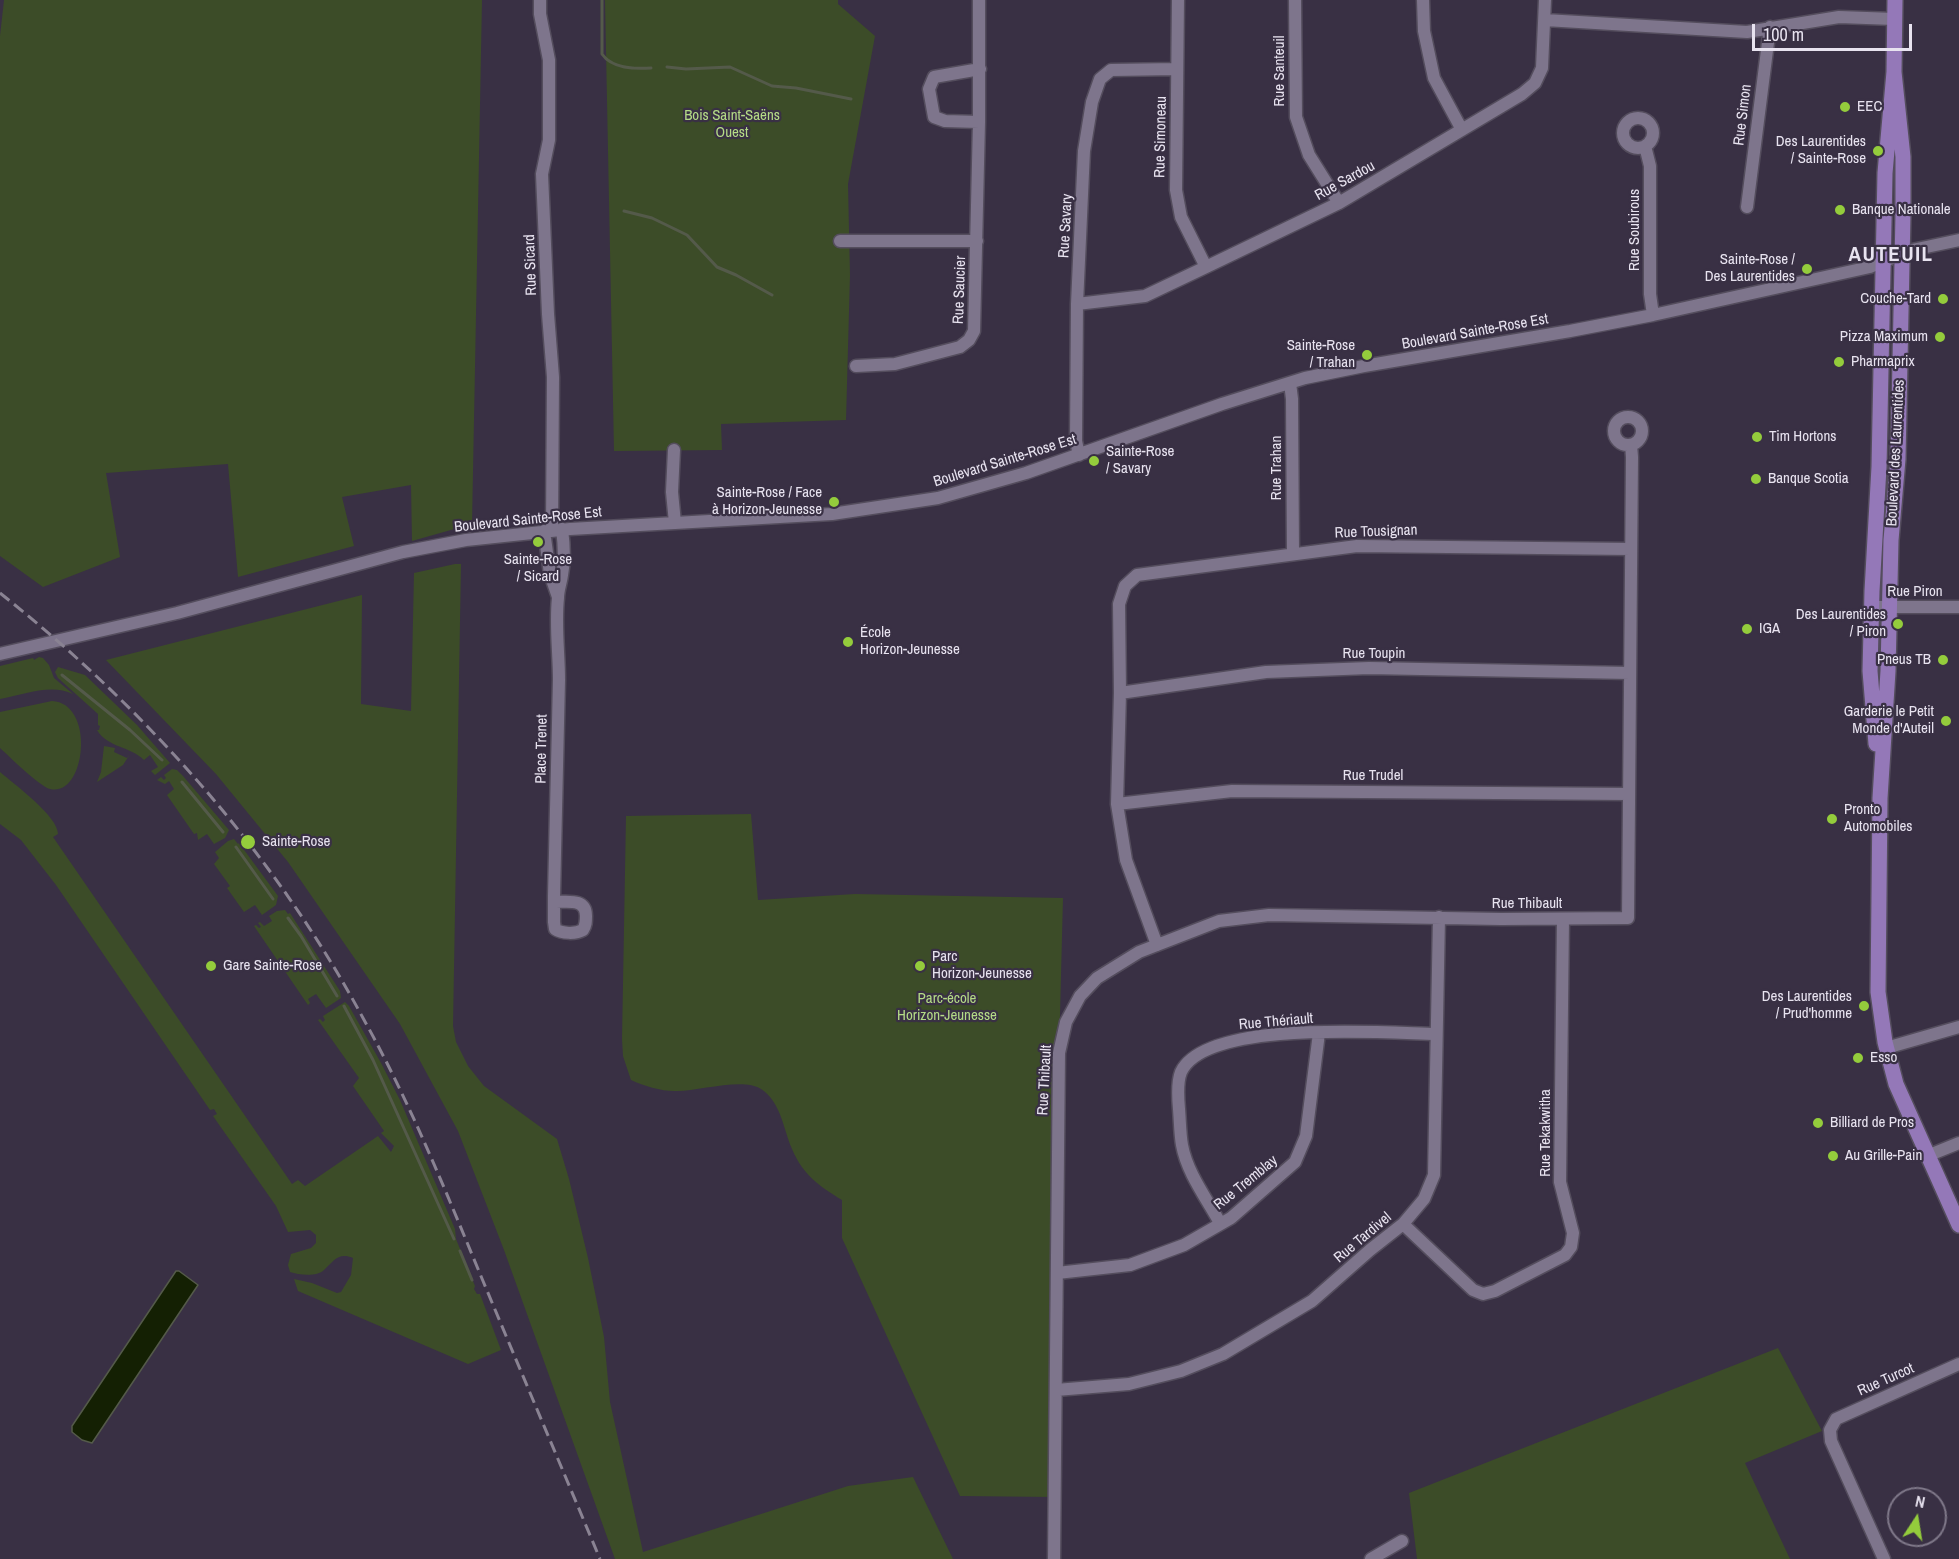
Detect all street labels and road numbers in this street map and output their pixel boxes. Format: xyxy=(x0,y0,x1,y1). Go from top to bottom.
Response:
street label: Rue Santeuil xyxy=(1271,35,1289,107)
street label: Rue Simon xyxy=(1730,83,1756,147)
street label: Rue Simoneau xyxy=(1151,96,1171,178)
street label: Rue Sardou xyxy=(1312,157,1378,205)
street label: Rue Soubirous xyxy=(1626,189,1644,271)
street label: Rue Savary xyxy=(1055,193,1077,259)
street label: Rue Sicard xyxy=(521,234,541,296)
street label: Rue Saucier xyxy=(950,256,970,324)
street label: Boulevard Sainte-Rose Est xyxy=(1400,310,1550,354)
street label: Boulevard des Laurentides xyxy=(1883,379,1909,527)
street label: Boulevard Sainte-Rose Est xyxy=(931,431,1079,491)
street label: Rue Trahan xyxy=(1268,436,1286,500)
street label: Boulevard Sainte-Rose Est xyxy=(453,503,603,537)
street label: Rue Tousignan xyxy=(1334,522,1418,542)
street label: Rue Piron xyxy=(1887,583,1943,601)
street label: Rue Toupin xyxy=(1343,645,1405,663)
street label: Place Trenet xyxy=(532,714,552,784)
street label: Rue Trudel xyxy=(1343,767,1403,785)
street label: Rue Thibault xyxy=(1492,895,1562,913)
street label: Rue Thériault xyxy=(1238,1010,1314,1034)
street label: Rue Thibault xyxy=(1034,1044,1056,1116)
street label: Rue Tekakwitha xyxy=(1537,1089,1555,1177)
street label: Rue Tremblay xyxy=(1210,1152,1282,1214)
street label: Rue Tardivel xyxy=(1331,1209,1395,1267)
street label: Rue Turcot xyxy=(1855,1360,1917,1400)

